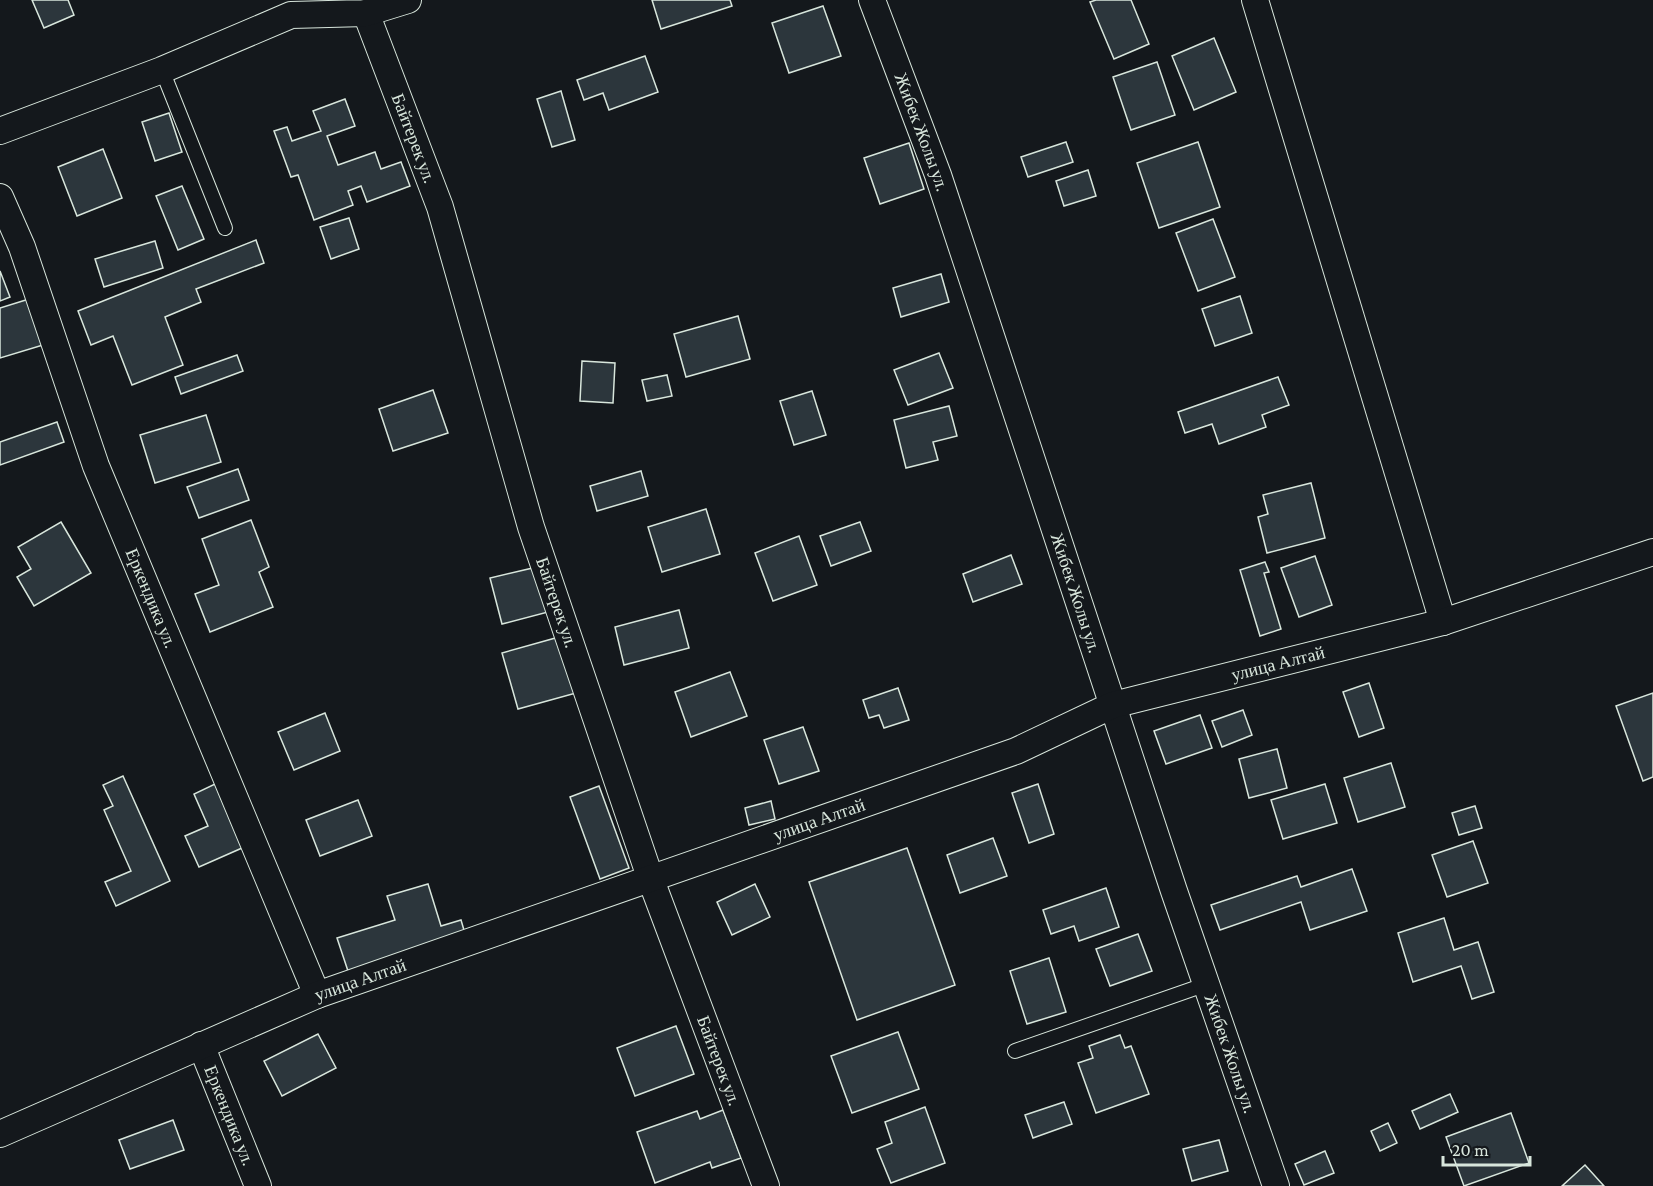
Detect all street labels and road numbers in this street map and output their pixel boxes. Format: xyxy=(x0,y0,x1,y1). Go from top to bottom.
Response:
street label: Жибек Жолы ул. xyxy=(890,70,953,194)
street label: Байтерек ул. xyxy=(388,91,440,186)
street label: Жибек Жолы ул. xyxy=(1047,531,1105,655)
street label: Еркендика ул. xyxy=(122,545,181,651)
street label: Байтерек ул. xyxy=(532,555,581,650)
street label: улица Алтай xyxy=(1229,642,1327,685)
street label: улица Алтай xyxy=(771,794,868,845)
street label: улица Алтай xyxy=(312,955,409,1005)
street label: Жибек Жолы ул. xyxy=(1200,991,1260,1116)
street label: Байтерек ул. xyxy=(693,1013,745,1108)
street label: Еркендика ул. xyxy=(200,1063,259,1168)

